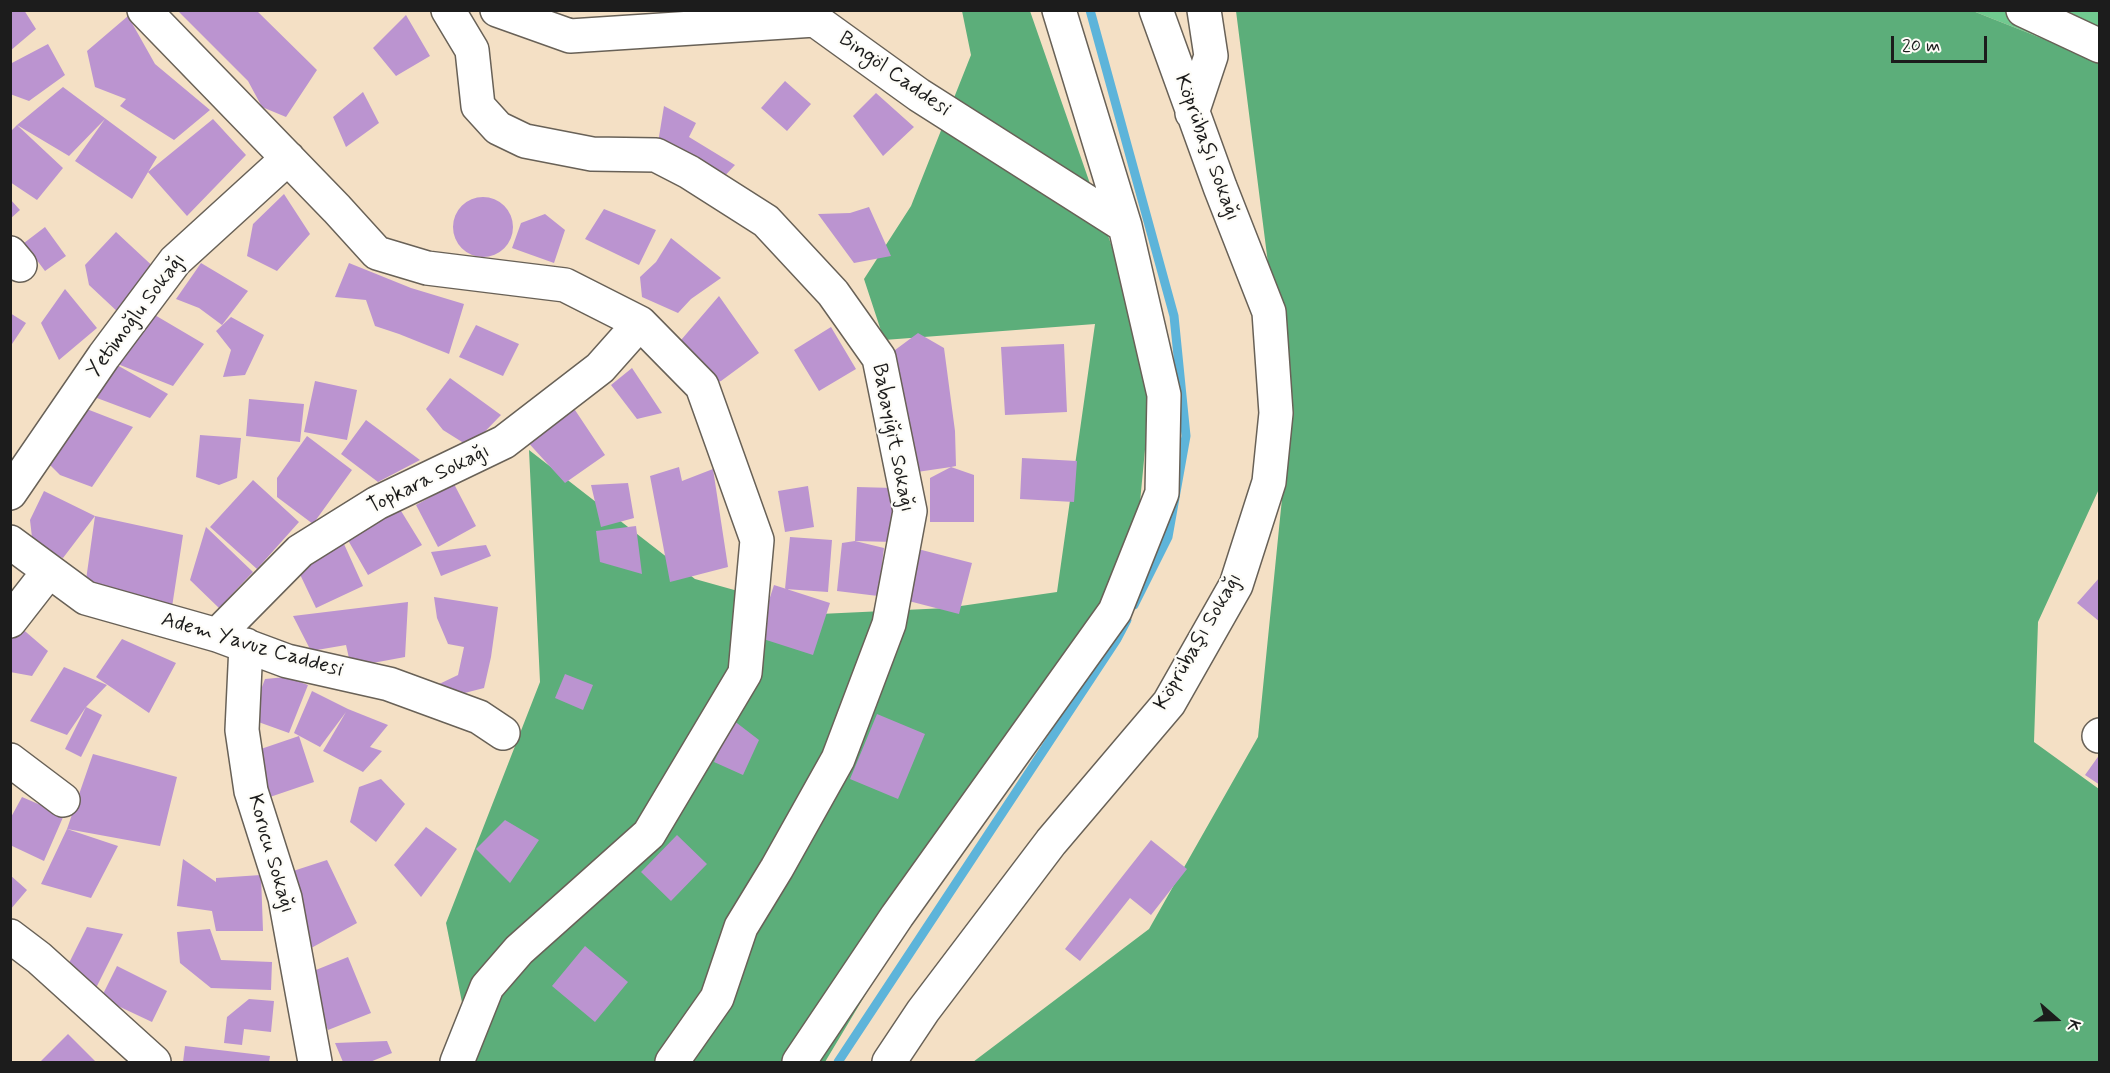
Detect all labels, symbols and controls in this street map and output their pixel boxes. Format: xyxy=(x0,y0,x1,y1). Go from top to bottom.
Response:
scale bar xyxy=(1894,24,1990,62)
street label: Bingöl Caddesi xyxy=(833,27,955,123)
text: 20 m xyxy=(1902,34,1940,58)
street label: Köprübaşı Sokağı xyxy=(1168,71,1244,225)
street label: Yetimoğlu Sokağı xyxy=(82,249,192,383)
street label: Babayiğit Sokağı xyxy=(865,362,919,514)
street label: Topkara Sokağı xyxy=(364,440,494,520)
street label: Köprübaşı Sokağı xyxy=(1150,569,1248,715)
street label: Adem Yavuz Caddesi xyxy=(158,608,346,684)
street label: Korucu Sokağı xyxy=(241,792,299,916)
north arrow xyxy=(2026,989,2086,1049)
text: K xyxy=(2062,1016,2085,1034)

